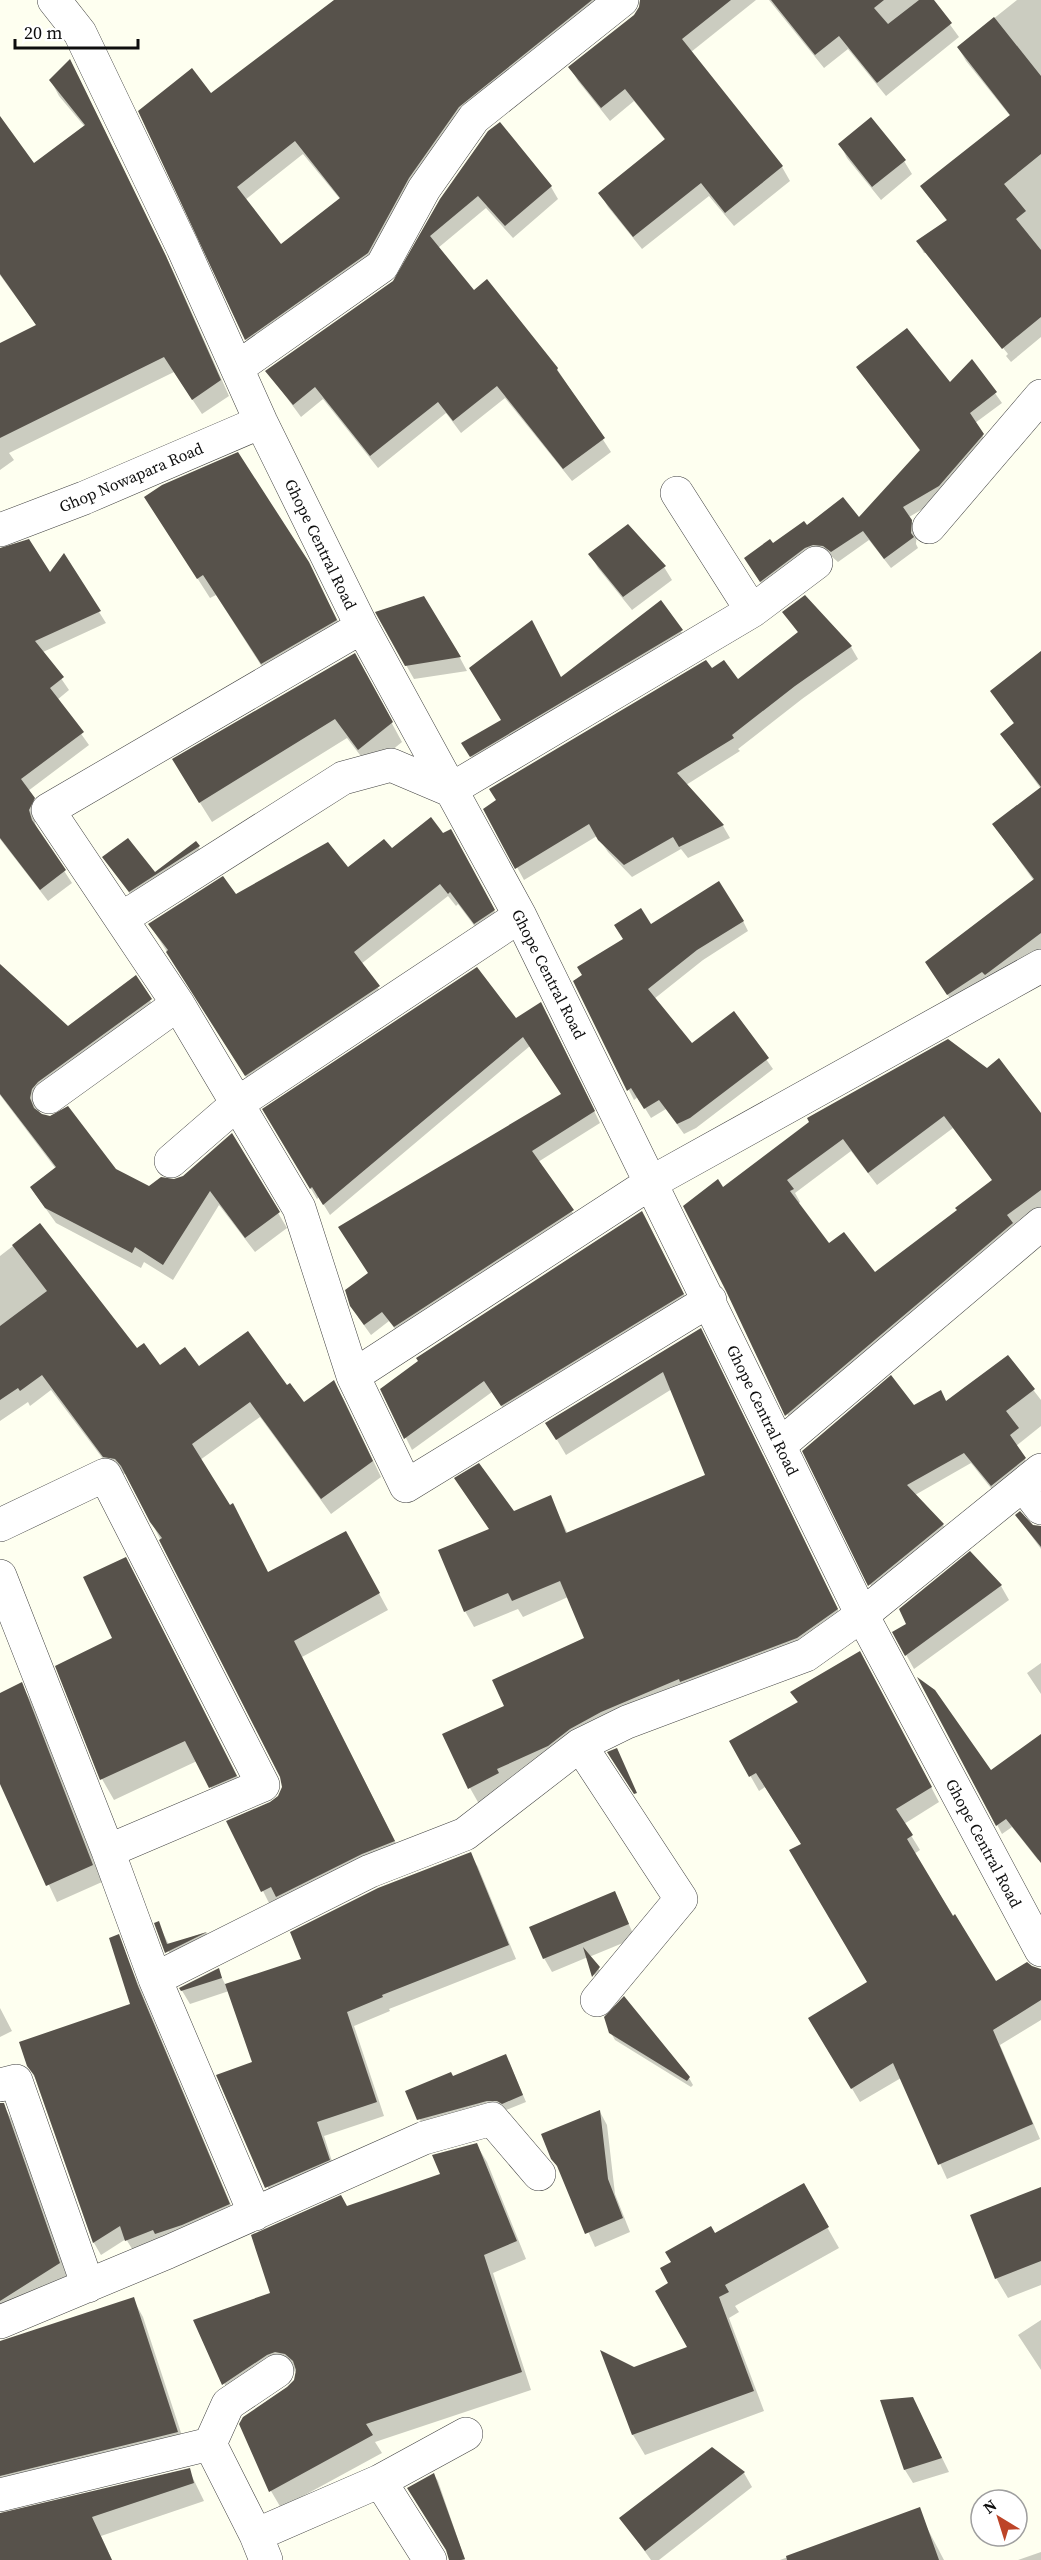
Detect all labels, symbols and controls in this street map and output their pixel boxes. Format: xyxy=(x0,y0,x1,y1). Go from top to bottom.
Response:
scale bar xyxy=(15,12,138,50)
text: 20 m xyxy=(24,20,62,45)
street label: Ghop Nowapara Road xyxy=(56,437,206,517)
street label: Ghope Central Road xyxy=(280,475,362,613)
street label: Ghope Central Road xyxy=(507,905,591,1043)
street label: Ghope Central Road xyxy=(722,1341,804,1479)
street label: Ghope Central Road xyxy=(941,1775,1027,1911)
north arrow xyxy=(969,2488,1029,2548)
text: N xyxy=(978,2494,1001,2518)

